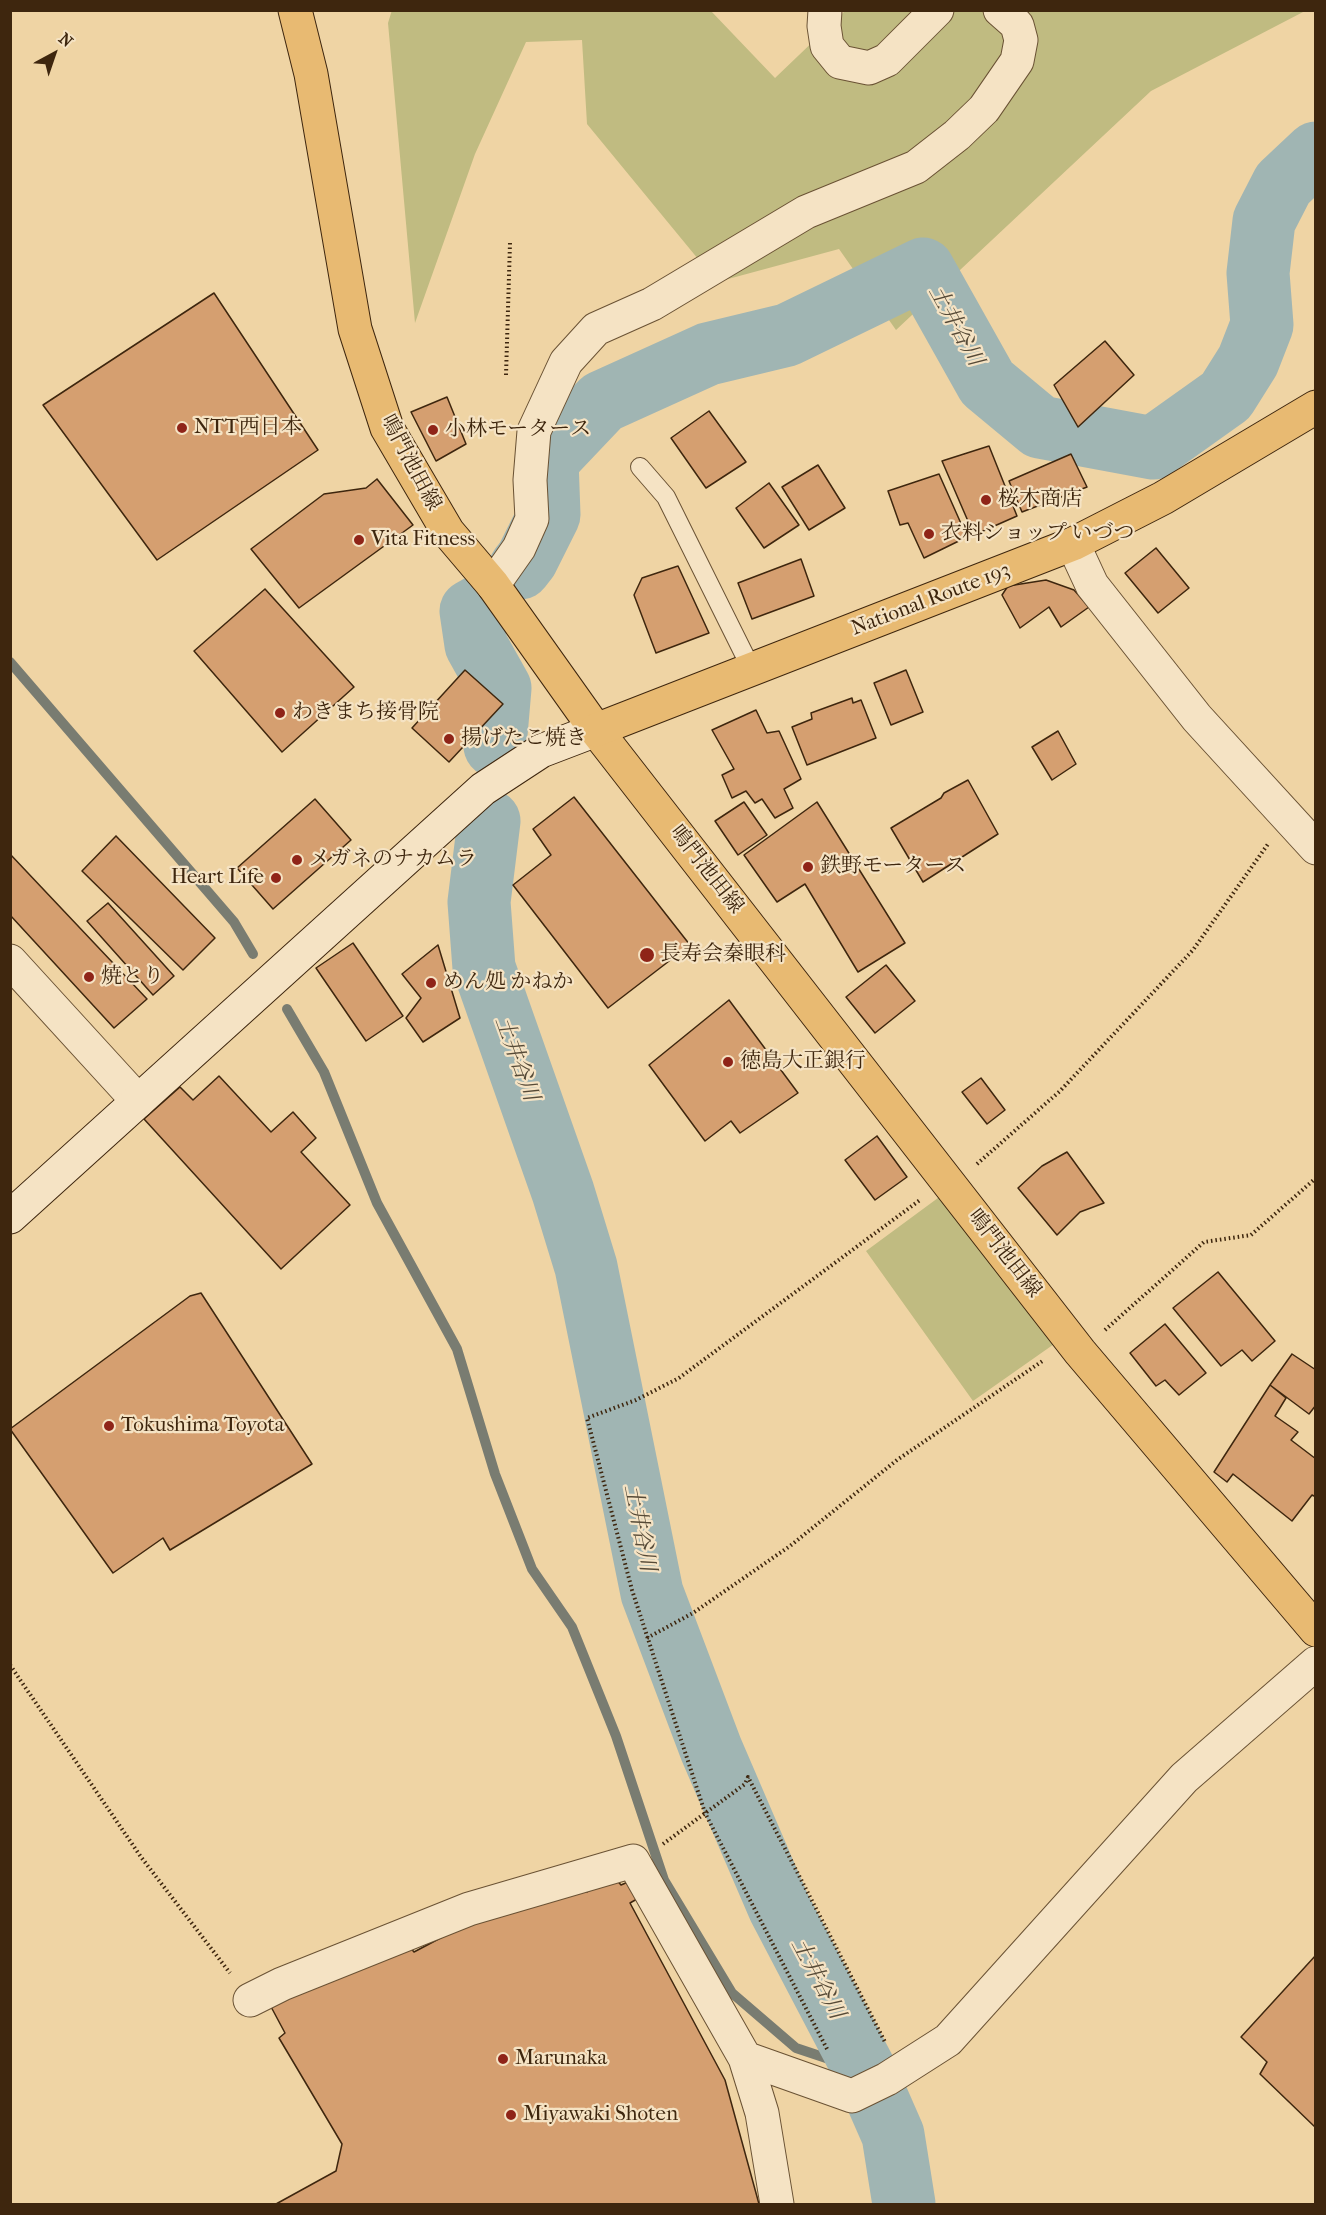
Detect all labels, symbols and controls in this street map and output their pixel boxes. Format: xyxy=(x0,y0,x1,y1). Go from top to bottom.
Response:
north arrow xyxy=(24,24,84,84)
text: N xyxy=(55,29,77,51)
water label: 土井谷川 xyxy=(922,281,988,371)
street label: 鳴門池田線 xyxy=(374,411,446,515)
place label: NTT西日本 xyxy=(194,415,302,441)
place label: 小林モータース xyxy=(445,417,591,443)
marker: NTT西日本 xyxy=(175,421,189,435)
marker: 小林モータース xyxy=(426,423,440,437)
place label: 桜木商店 xyxy=(998,487,1082,513)
marker: 桜木商店 xyxy=(979,493,993,507)
place label: 衣料ショップ いづつ xyxy=(941,521,1135,547)
place label: Vita Fitness xyxy=(371,527,475,553)
marker: 衣料ショップ いづつ xyxy=(922,527,936,541)
marker: Vita Fitness xyxy=(352,533,366,547)
street label: National Route 193 xyxy=(848,558,1014,642)
place label: わきまち接骨院 xyxy=(292,700,439,726)
marker: わきまち接骨院 xyxy=(273,706,287,720)
place label: 揚げたこ焼き xyxy=(461,726,587,752)
marker: 揚げたこ焼き xyxy=(442,732,456,746)
street label: 鳴門池田線 xyxy=(664,821,748,919)
place label: メガネのナカムラ xyxy=(309,847,477,873)
marker: メガネのナカムラ xyxy=(290,853,304,867)
place label: 鉄野モータース xyxy=(820,854,966,880)
marker: 鉄野モータース xyxy=(801,860,815,874)
place label: Heart Life xyxy=(171,865,264,891)
marker: Heart Life xyxy=(269,871,283,885)
place label: 長寿会秦眼科 xyxy=(660,942,786,968)
marker: 長寿会秦眼科 xyxy=(638,946,656,964)
place label: 焼とり xyxy=(101,964,164,990)
marker: 焼とり xyxy=(82,970,96,984)
place label: めん処 かねか xyxy=(443,970,574,996)
marker: めん処 かねか xyxy=(424,976,438,990)
water label: 土井谷川 xyxy=(489,1013,543,1105)
place label: 徳島大正銀行 xyxy=(740,1049,866,1075)
marker: 徳島大正銀行 xyxy=(721,1055,735,1069)
street label: 鳴門池田線 xyxy=(962,1205,1046,1303)
place label: Tokushima Toyota xyxy=(121,1413,284,1439)
marker: Tokushima Toyota xyxy=(102,1419,116,1433)
water label: 土井谷川 xyxy=(618,1482,660,1574)
water label: 土井谷川 xyxy=(785,1934,849,2024)
place label: Marunaka xyxy=(515,2046,607,2072)
marker: Marunaka xyxy=(496,2052,510,2066)
place label: Miyawaki Shoten xyxy=(523,2102,678,2128)
marker: Miyawaki Shoten xyxy=(504,2108,518,2122)

